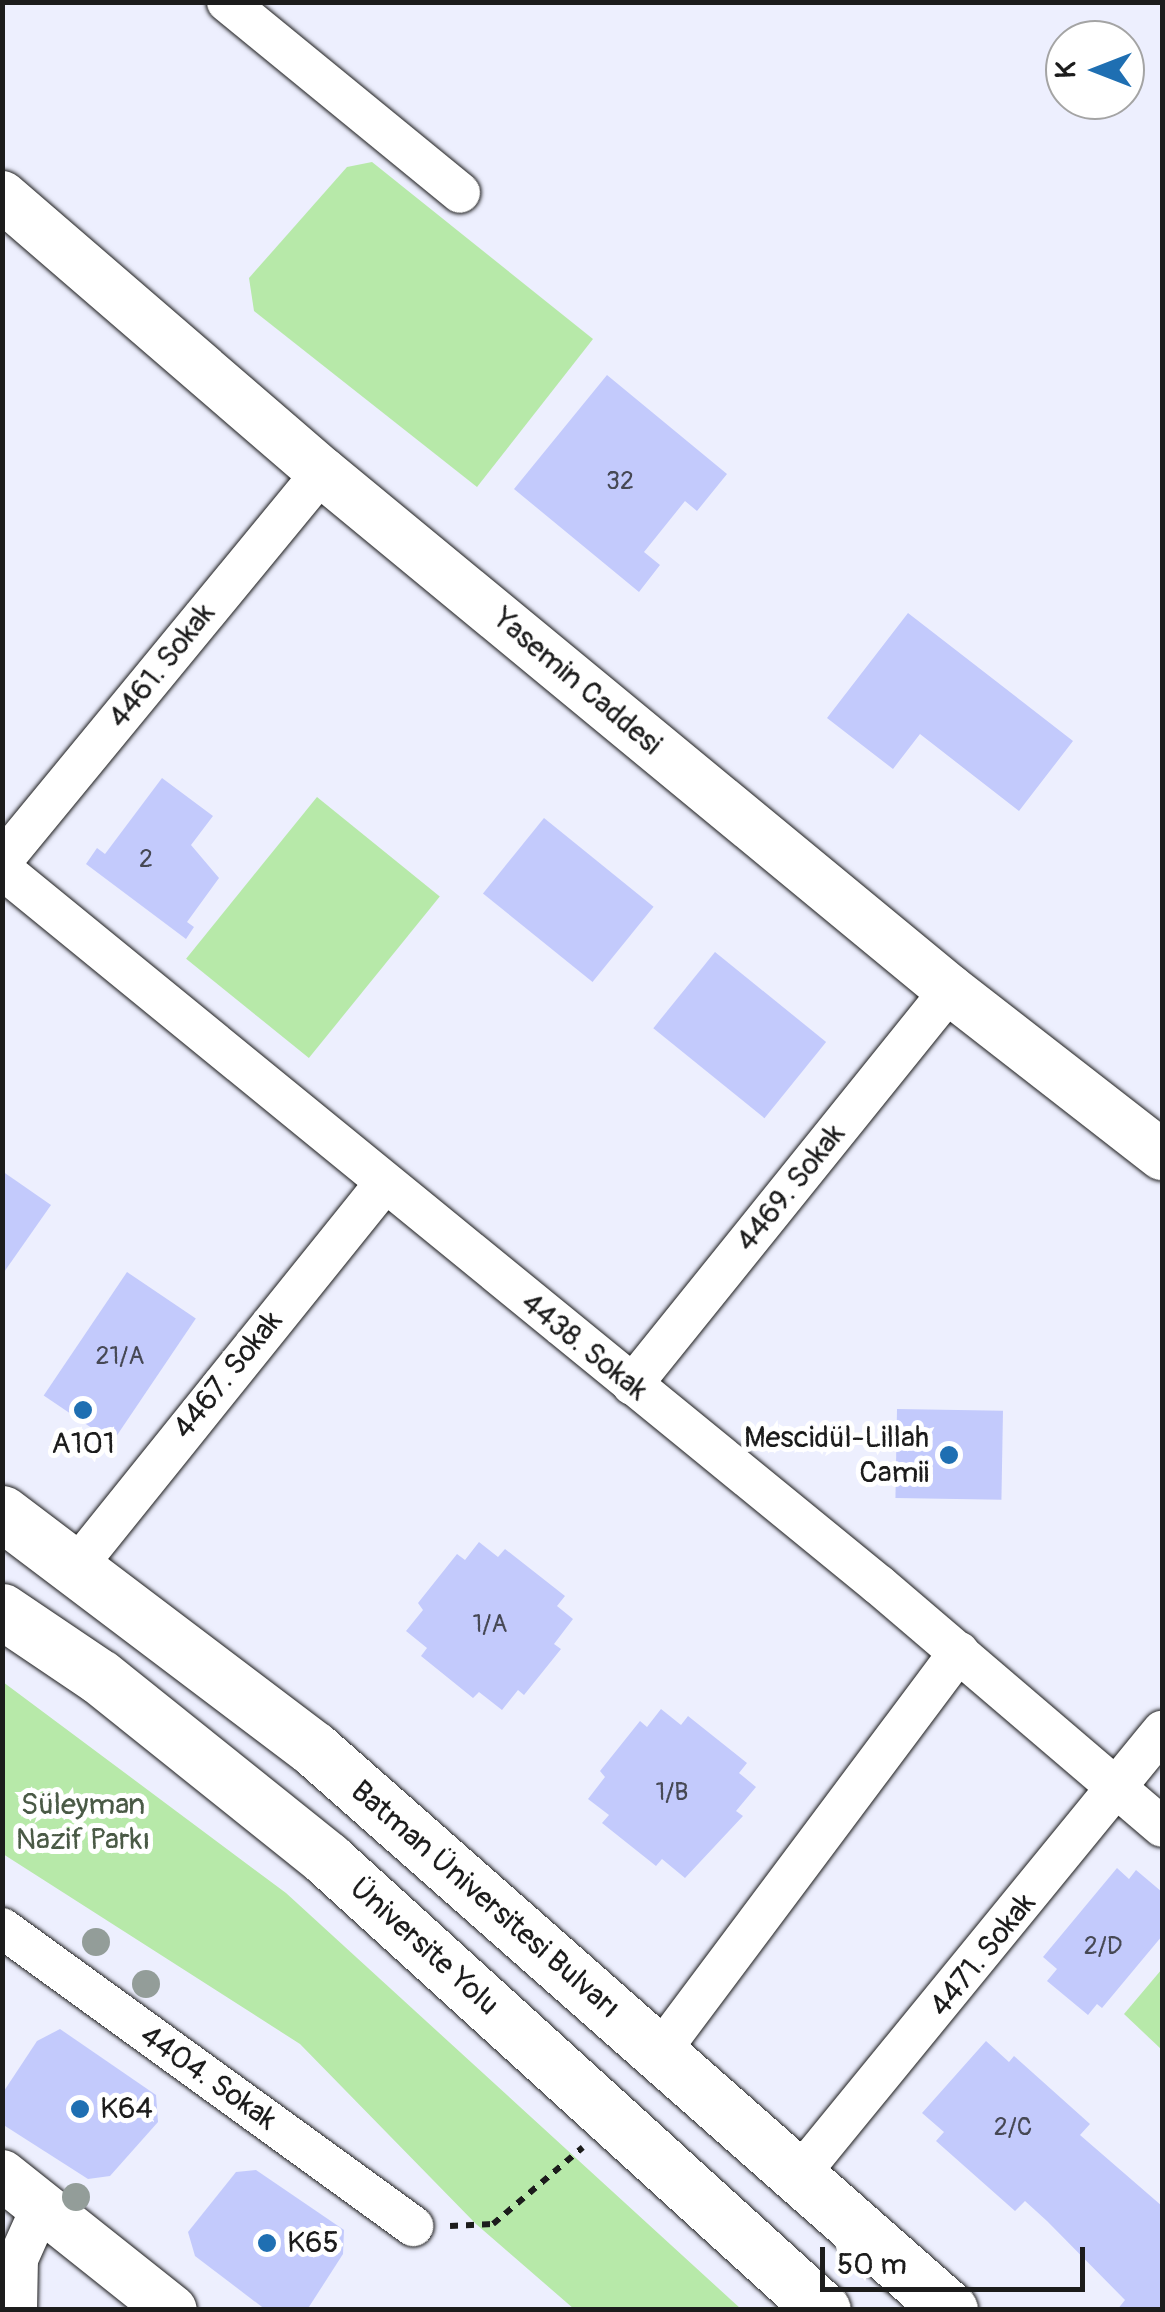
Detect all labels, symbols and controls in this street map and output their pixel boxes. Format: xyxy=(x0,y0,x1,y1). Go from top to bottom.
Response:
north arrow xyxy=(1045,20,1145,120)
text: K xyxy=(1049,62,1084,78)
house number: 32 xyxy=(606,467,634,497)
street label: 4461. Sokak xyxy=(101,597,223,735)
street label: Yasemin Caddesi xyxy=(485,601,669,763)
house number: 2 xyxy=(139,845,153,875)
street label: 4469. Sokak xyxy=(729,1117,853,1259)
street label: 4438. Sokak xyxy=(513,1285,655,1409)
street label: 4467. Sokak xyxy=(166,1304,290,1446)
house number: 21/A xyxy=(96,1342,144,1372)
marker: A101 xyxy=(72,1399,94,1421)
place label: Mescidül-Lillah Camii xyxy=(744,1420,929,1490)
place label: A101 xyxy=(51,1426,115,1462)
marker: Mescidül-Lillah Camii xyxy=(938,1444,960,1466)
house number: 1/A xyxy=(473,1610,507,1640)
street label: Batman Üniversitesi Bulvarı xyxy=(343,1773,627,2027)
house number: 1/B xyxy=(656,1778,688,1808)
park label: Süleyman Nazif Parkı xyxy=(16,1787,150,1858)
street label: Üniversite Yolu xyxy=(342,1871,506,2023)
street label: 4471. Sokak xyxy=(922,1886,1044,2024)
house number: 2/D xyxy=(1084,1932,1122,1962)
street label: 4404. Sokak xyxy=(133,2018,283,2138)
place label: K64 xyxy=(100,2091,153,2127)
marker: K64 xyxy=(69,2098,91,2120)
house number: 2/C xyxy=(994,2113,1032,2143)
place label: K65 xyxy=(287,2225,339,2261)
scale bar xyxy=(825,2227,1090,2289)
marker: K65 xyxy=(256,2232,278,2254)
text: 50 m xyxy=(837,2246,907,2283)

